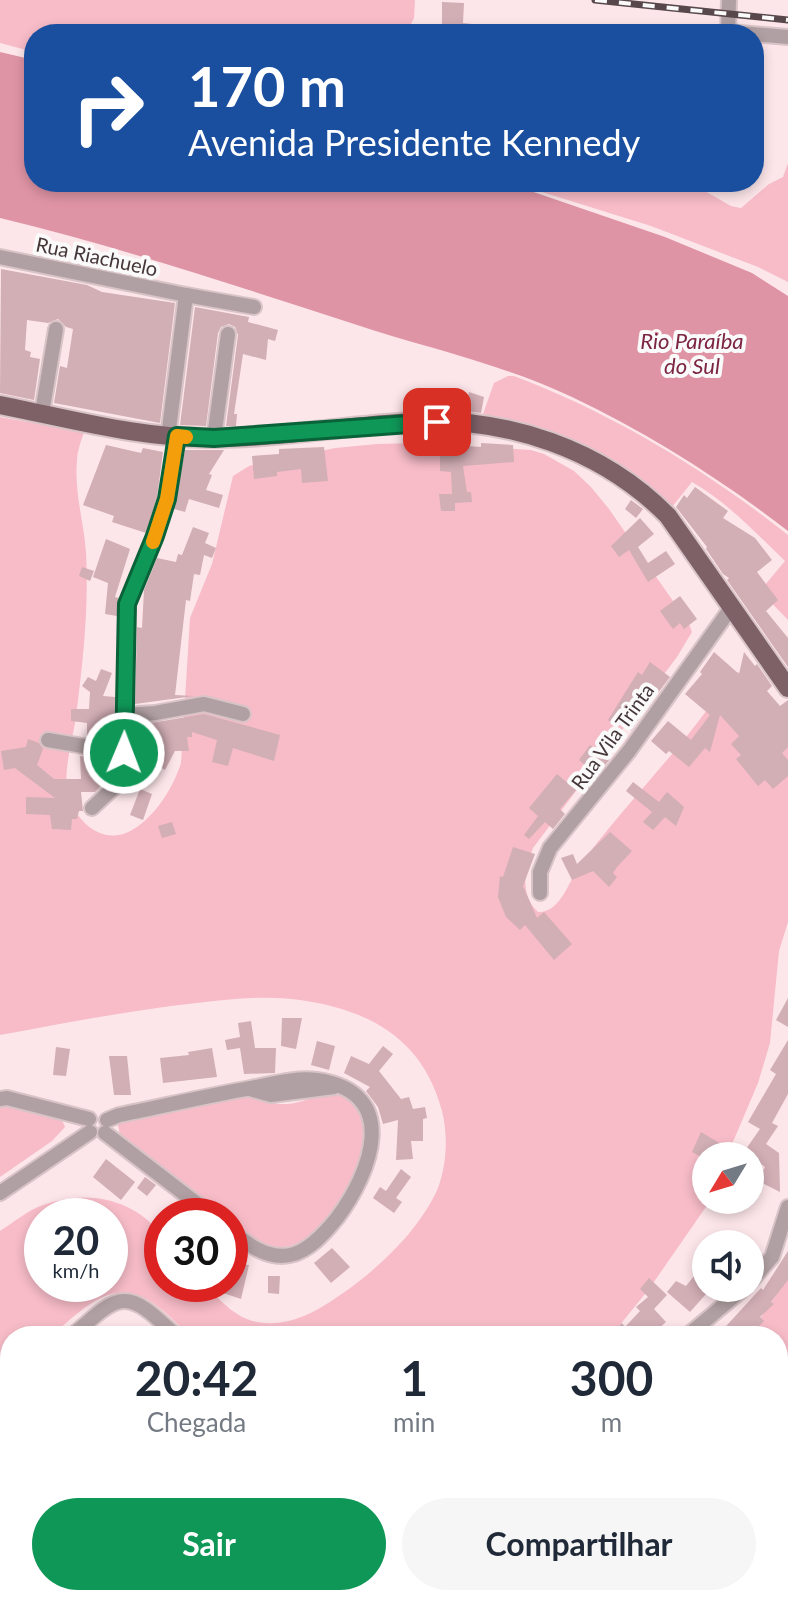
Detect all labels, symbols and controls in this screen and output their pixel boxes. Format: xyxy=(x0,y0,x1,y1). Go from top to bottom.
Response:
text: 170 m xyxy=(188,52,346,119)
icon: right xyxy=(56,56,160,160)
text: Avenida Presidente Kennedy xyxy=(188,120,640,164)
street label: Rua Riachuelo xyxy=(34,231,160,281)
water label: Rio Paraíba do Sul xyxy=(640,327,744,379)
pin xyxy=(403,388,471,456)
icon: arrive xyxy=(415,400,459,444)
street label: Rua Vila Trinta xyxy=(566,678,658,794)
position arrow xyxy=(82,711,166,795)
north arrow xyxy=(692,1142,764,1214)
map controls xyxy=(692,1142,764,1302)
speed limit sign: 30 xyxy=(144,1198,248,1302)
text: 20 xyxy=(53,1216,99,1264)
button: sound xyxy=(692,1230,764,1302)
text: km/h xyxy=(53,1258,99,1282)
text: 20:42 xyxy=(135,1349,258,1406)
text: 1 xyxy=(400,1349,428,1406)
text: 300 xyxy=(570,1349,653,1406)
text: Chegada xyxy=(147,1406,246,1438)
text: min xyxy=(393,1406,435,1438)
text: m xyxy=(601,1406,622,1438)
button: Sair xyxy=(32,1498,386,1590)
button: Compartilhar xyxy=(402,1498,756,1590)

